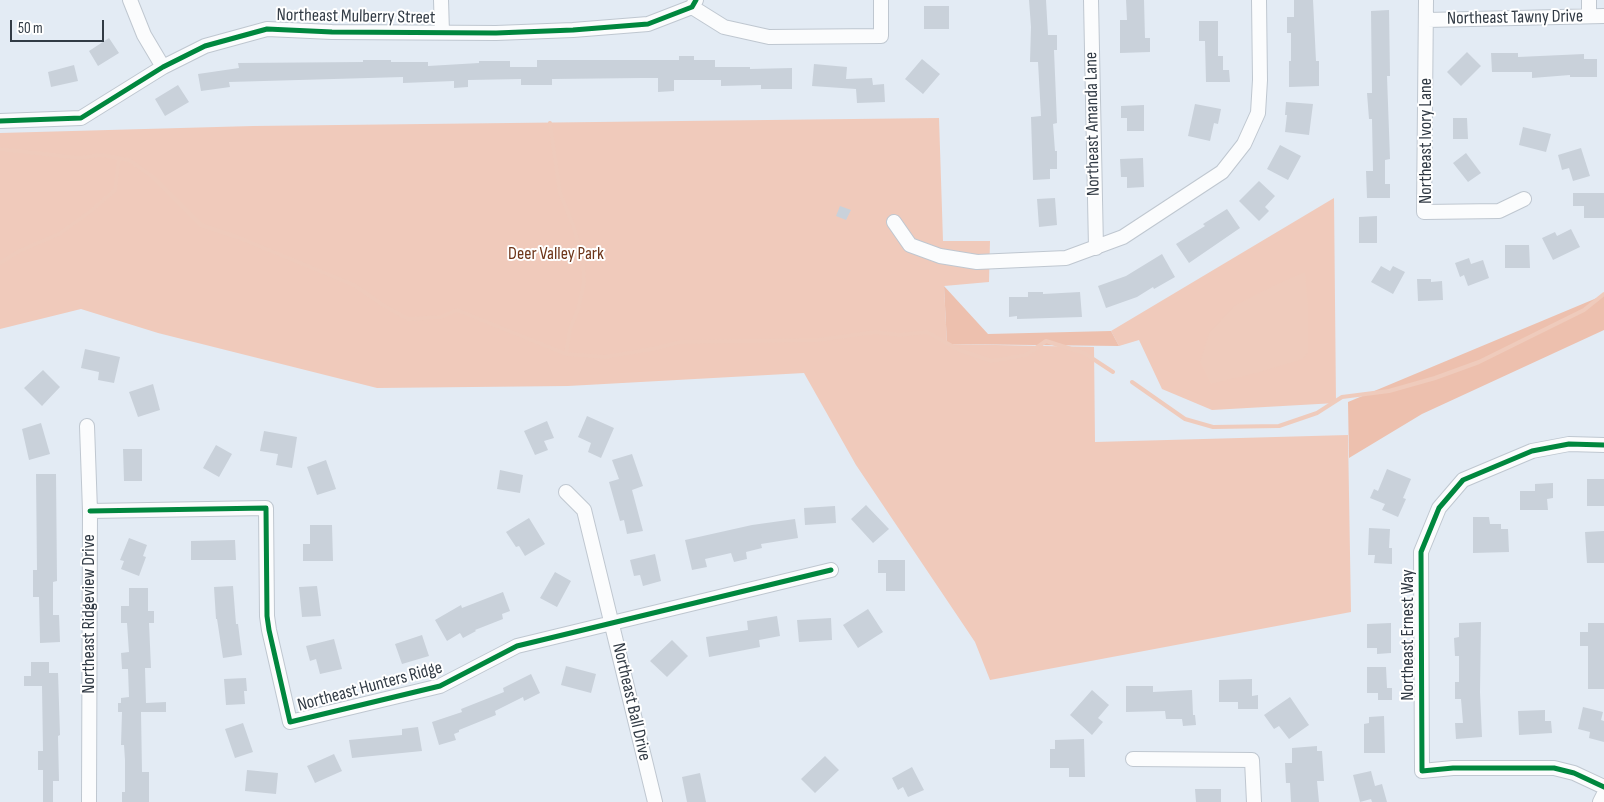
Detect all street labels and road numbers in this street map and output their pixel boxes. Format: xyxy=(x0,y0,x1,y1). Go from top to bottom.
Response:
street label: Northeast Mulberry Street xyxy=(276,5,436,29)
street label: Northeast Tawny Drive xyxy=(1447,6,1583,30)
street label: Northeast Amanda Lane xyxy=(1081,52,1105,196)
street label: Northeast Ivory Lane xyxy=(1415,78,1437,204)
street label: Northeast Ridgeview Drive xyxy=(78,534,100,694)
street label: Northeast Ernest Way xyxy=(1397,569,1419,701)
street label: Northeast Ball Drive xyxy=(607,641,655,763)
street label: Northeast Hunters Ridge xyxy=(295,657,445,717)

